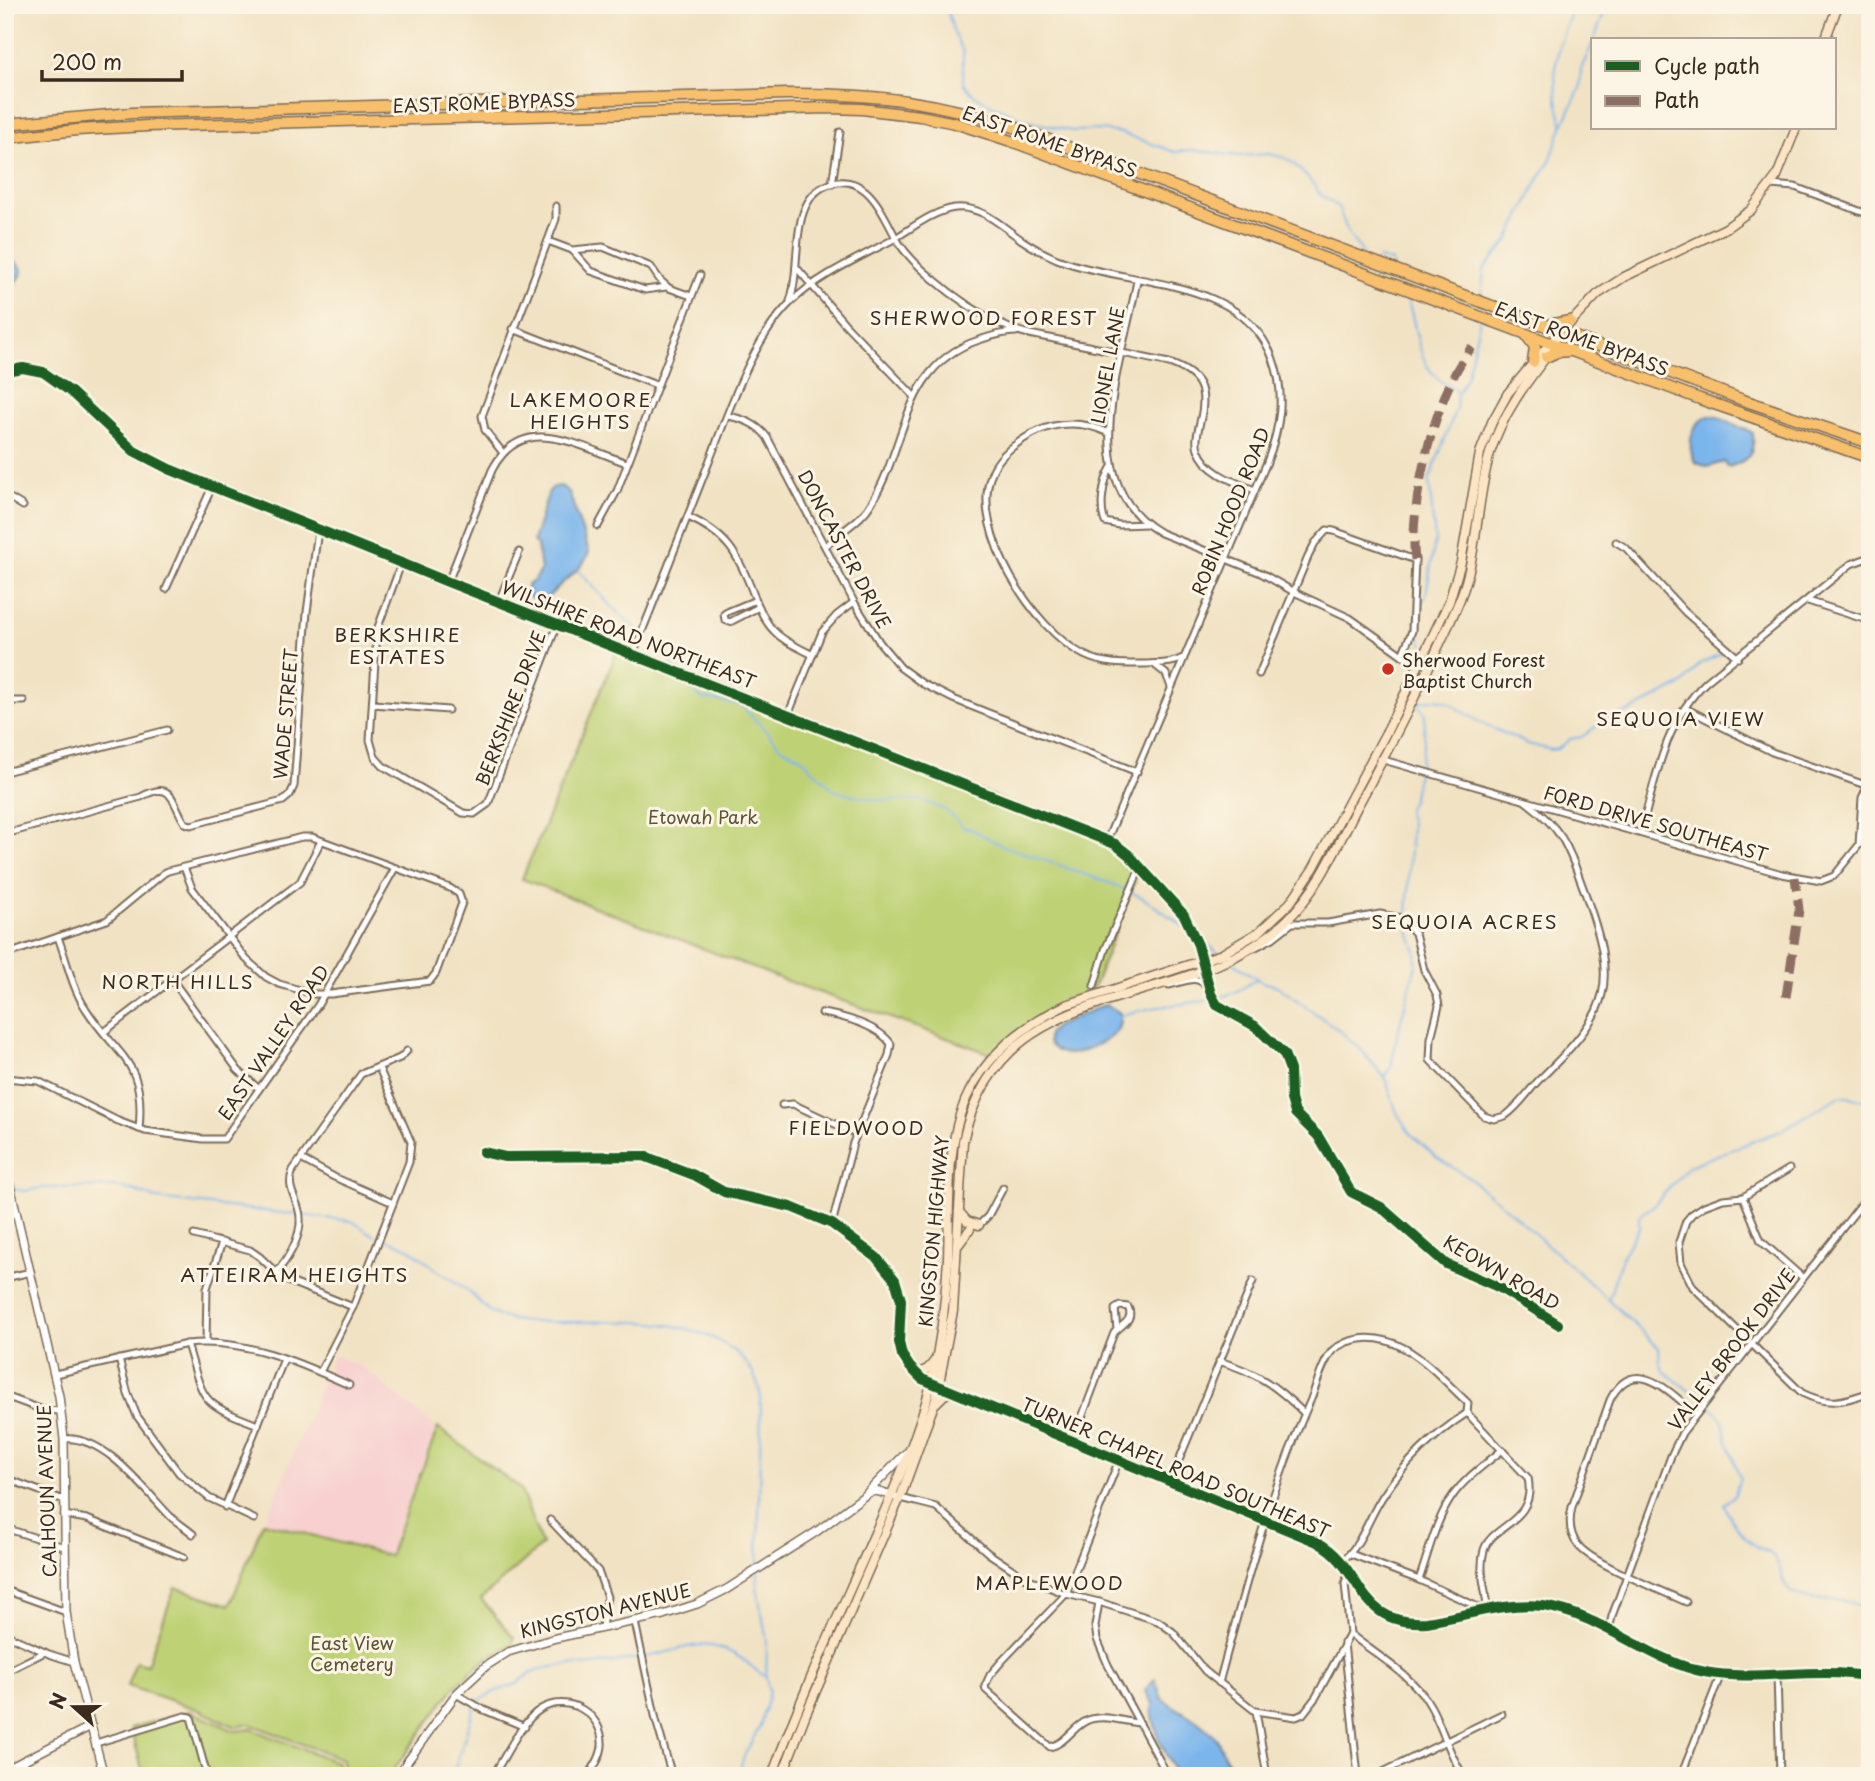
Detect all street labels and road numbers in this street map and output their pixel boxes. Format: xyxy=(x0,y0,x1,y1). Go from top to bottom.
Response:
street label: EAST ROME BYPASS xyxy=(392,85,576,119)
street label: EAST ROME BYPASS xyxy=(959,98,1141,184)
street label: EAST ROME BYPASS xyxy=(1491,294,1673,382)
street label: LIONEL LANE xyxy=(1083,304,1131,426)
street label: ROBIN HOOD ROAD xyxy=(1184,423,1276,599)
street label: DONCASTER DRIVE xyxy=(792,465,898,633)
street label: WILSHIRE ROAD NORTHEAST xyxy=(498,573,761,695)
street label: BERKSHIRE DRIVE xyxy=(468,627,552,789)
street label: WADE STREET xyxy=(266,647,304,781)
street label: FORD DRIVE SOUTHEAST xyxy=(1541,778,1772,868)
street label: EAST VALLEY ROAD xyxy=(211,959,335,1125)
street label: KINGSTON HIGHWAY xyxy=(911,1134,955,1328)
street label: KEOWN ROAD xyxy=(1439,1228,1565,1316)
street label: VALLEY BROOK DRIVE xyxy=(1661,1262,1801,1436)
street label: TURNER CHAPEL ROAD SOUTHEAST xyxy=(1018,1390,1335,1545)
street label: CALHOUN AVENUE xyxy=(29,1404,63,1578)
street label: KINGSTON AVENUE xyxy=(517,1576,693,1644)

